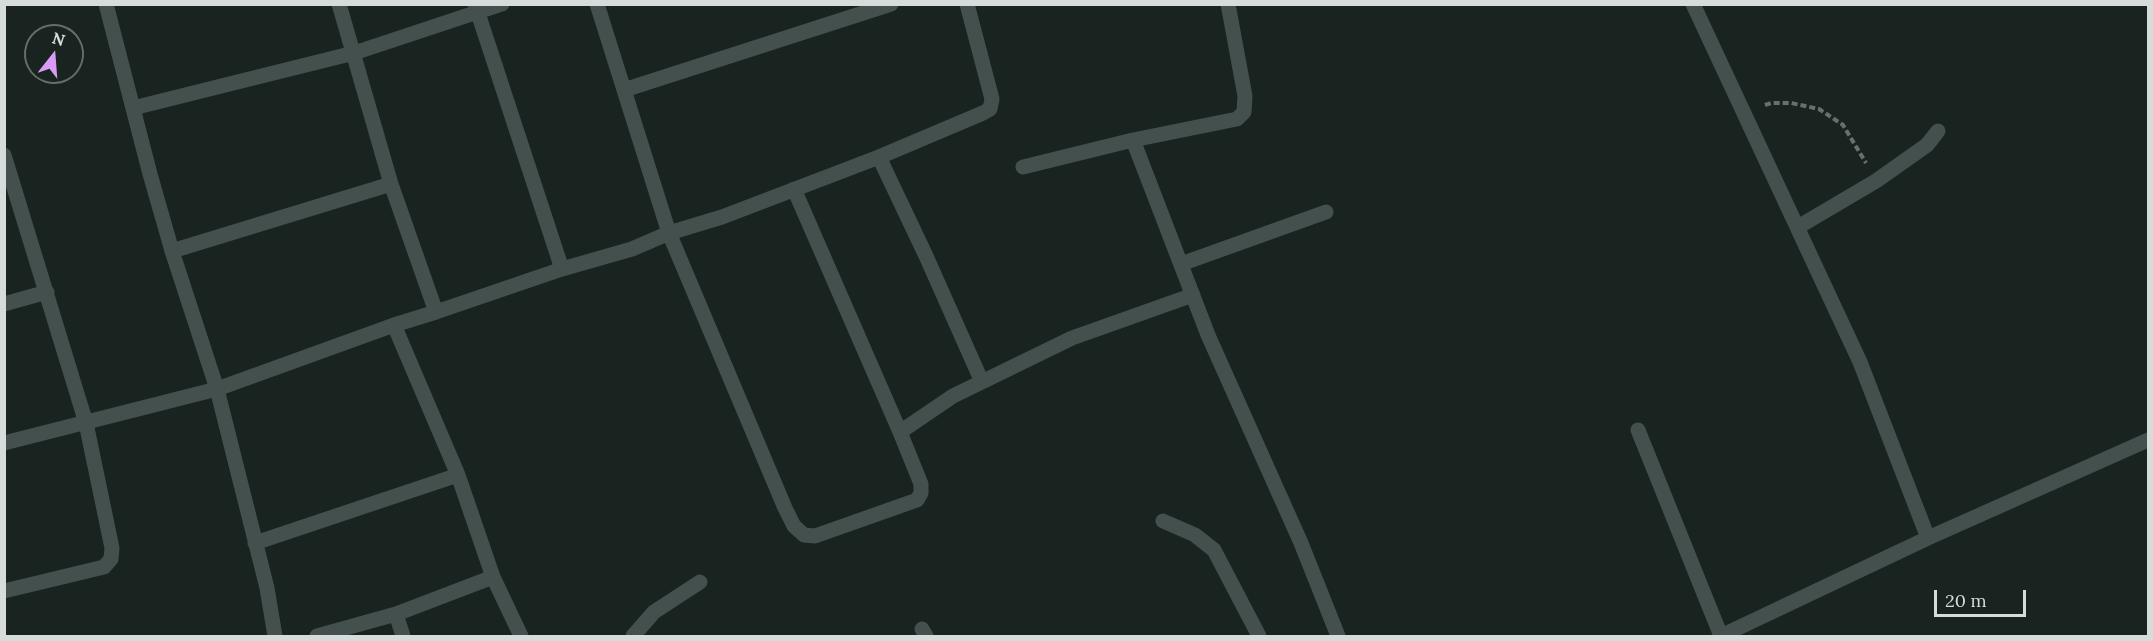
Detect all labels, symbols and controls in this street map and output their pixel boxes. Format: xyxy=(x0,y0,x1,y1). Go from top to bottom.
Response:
north arrow xyxy=(24,24,84,84)
text: N xyxy=(50,27,68,50)
scale bar xyxy=(1937,578,2028,616)
text: 20 m xyxy=(1945,589,1987,612)

